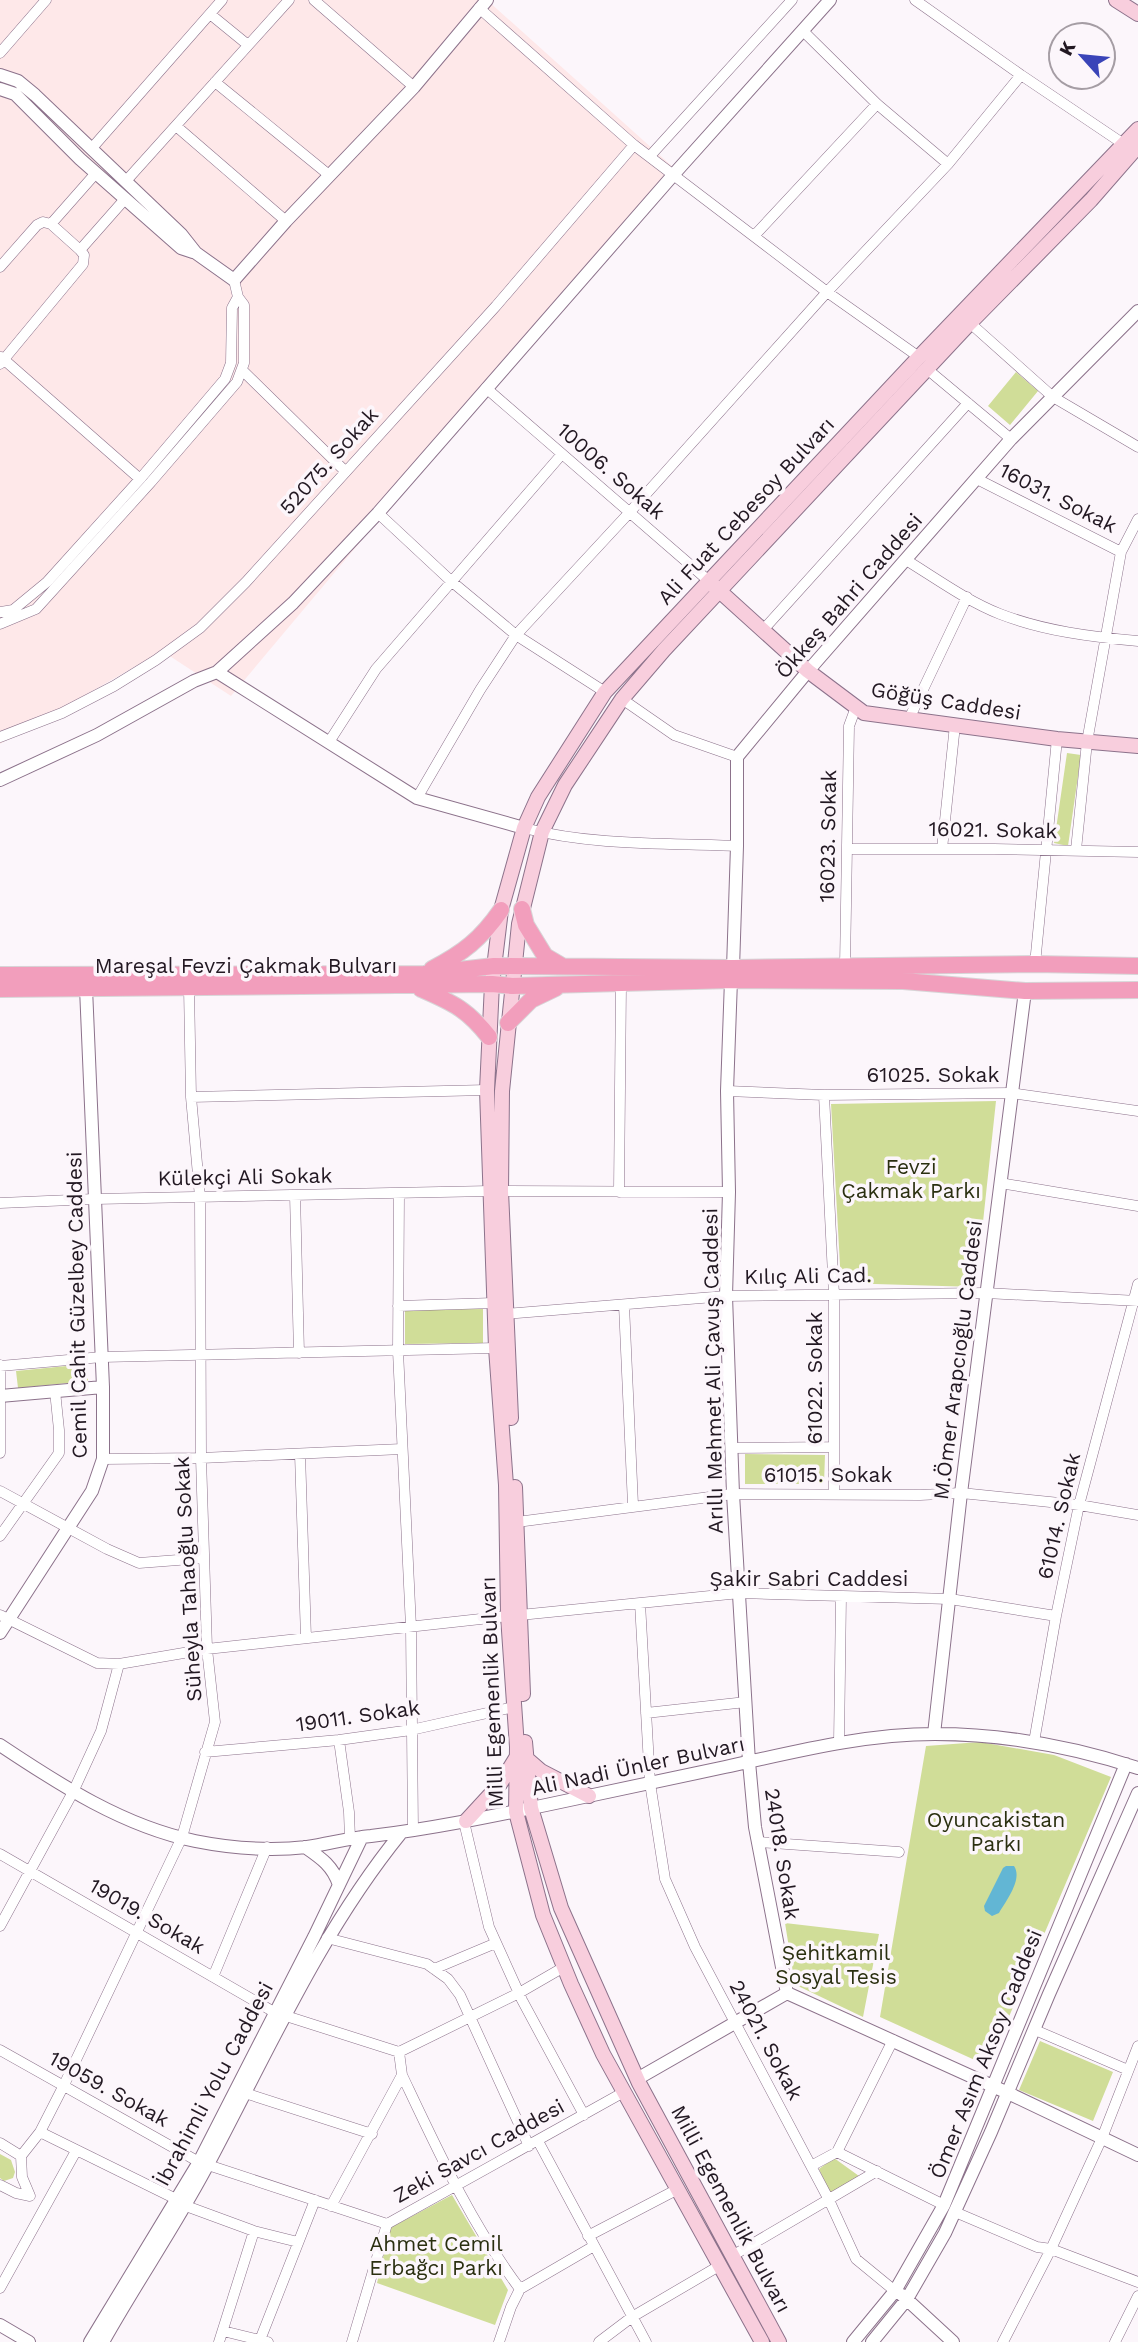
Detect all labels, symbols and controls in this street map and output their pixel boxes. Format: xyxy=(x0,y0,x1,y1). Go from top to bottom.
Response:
north arrow xyxy=(1047,21,1117,91)
text: K xyxy=(1054,37,1081,60)
street label: 52075. Sokak xyxy=(274,402,383,519)
street label: Ali Fuat Cebesoy Bulvarı xyxy=(652,412,839,610)
street label: 10006. Sokak xyxy=(552,417,670,524)
street label: 16031. Sokak xyxy=(995,457,1121,538)
street label: Ökkeş Bahri Caddesi xyxy=(770,508,927,683)
street label: Göğüş Caddesi xyxy=(869,676,1023,725)
street label: 16023. Sokak xyxy=(814,769,841,903)
street label: 16021. Sokak xyxy=(928,816,1058,843)
street label: Mareşal Fevzi Çakmak Bulvarı xyxy=(95,953,397,978)
street label: 61025. Sokak xyxy=(867,1062,999,1087)
street label: Cemil Cahit Güzelbey Caddesi xyxy=(61,1151,92,1459)
park label: Fevzi Çakmak Parkı xyxy=(841,1154,981,1203)
street label: Külekçi Ali Sokak xyxy=(158,1162,333,1191)
street label: Arıllı Mehmet Ali Çavuş Caddesi xyxy=(697,1208,728,1534)
street label: M.Ömer Arapcıoğlu Caddesi xyxy=(928,1219,987,1501)
street label: Kılıç Ali Cad. xyxy=(744,1262,872,1289)
street label: 61022. Sokak xyxy=(802,1312,827,1444)
street label: 61014. Sokak xyxy=(1032,1450,1085,1582)
street label: Süheyla Tahaoğlu Sokak xyxy=(169,1456,206,1702)
street label: 61015. Sokak xyxy=(764,1462,892,1487)
street label: Şakir Sabri Caddesi xyxy=(710,1566,908,1591)
street label: Milli Egemenlik Bulvarı xyxy=(475,1576,508,1808)
street label: 19011. Sokak xyxy=(294,1694,422,1737)
street label: Ali Nadi Ünler Bulvarı xyxy=(529,1731,747,1800)
street label: 24018. Sokak xyxy=(760,1786,805,1922)
park label: Oyuncakistan Parkı xyxy=(927,1807,1065,1856)
street label: 19019. Sokak xyxy=(85,1872,210,1959)
street label: Ömer Asım Aksoy Caddesi xyxy=(924,1926,1047,2182)
park label: Şehitkamil Sosyal Tesis xyxy=(775,1940,897,1989)
street label: 24021. Sokak xyxy=(724,1976,809,2104)
street label: İbrahimli Yolu Caddesi xyxy=(149,1978,278,2190)
street label: 19059. Sokak xyxy=(45,2045,174,2132)
street label: Zeki Savcı Caddesi xyxy=(389,2093,568,2208)
street label: Milli Egemenlik Bulvarı xyxy=(666,2101,797,2317)
park label: Ahmet Cemil Erbağcı Parkı xyxy=(369,2231,503,2280)

